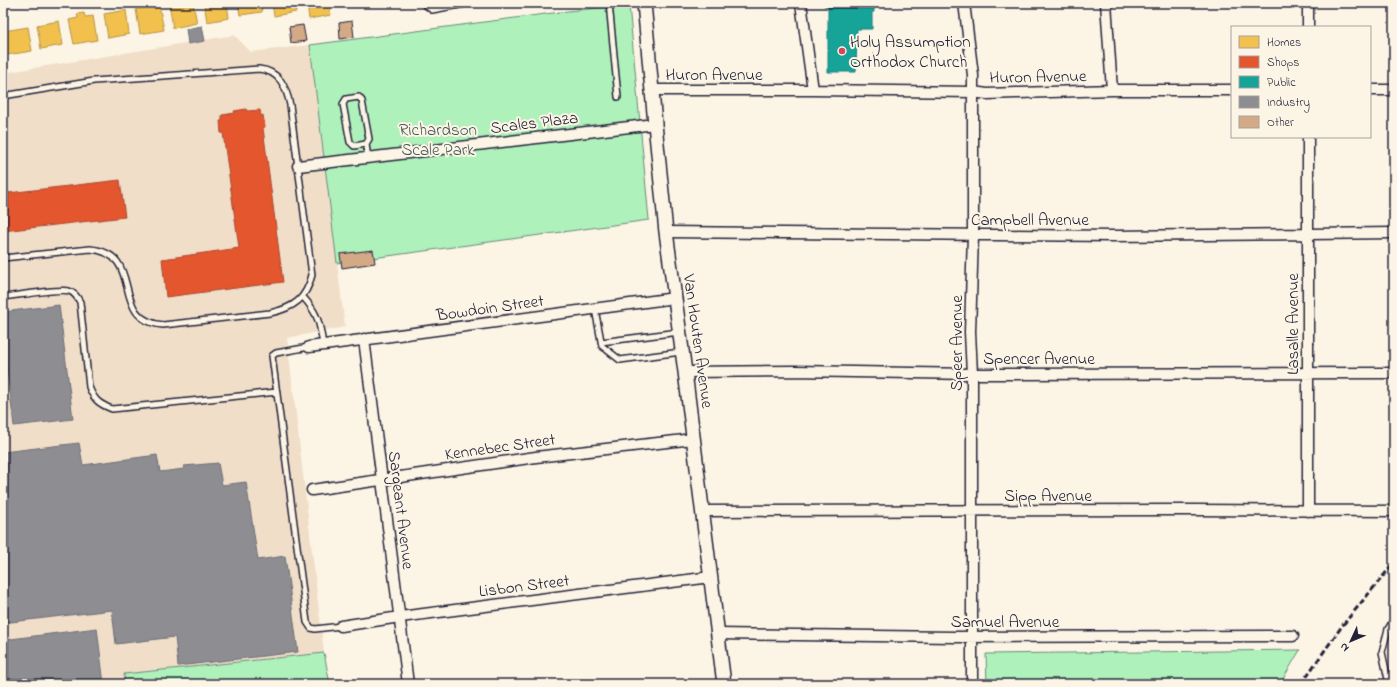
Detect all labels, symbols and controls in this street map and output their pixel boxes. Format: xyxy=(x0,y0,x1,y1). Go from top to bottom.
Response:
legend xyxy=(1231,26,1371,138)
place label: Holy Assumption Orthodox Church xyxy=(850,30,971,75)
text: Homes xyxy=(1267,34,1301,52)
marker: Holy Assumption Orthodox Church xyxy=(837,46,847,56)
text: Shops xyxy=(1267,54,1299,72)
street label: Huron Avenue xyxy=(665,63,763,88)
street label: Huron Avenue xyxy=(989,64,1087,91)
text: Public xyxy=(1267,74,1296,92)
text: Industry xyxy=(1267,94,1310,113)
street label: Scales Plaza xyxy=(489,106,579,141)
text: Other xyxy=(1267,114,1294,132)
park label: Richardson Scale Park xyxy=(399,118,477,163)
street label: Campbell Avenue xyxy=(971,208,1089,233)
street label: Van Houten Avenue xyxy=(676,272,719,410)
street label: Lasalle Avenue xyxy=(1281,273,1306,375)
street label: Bowdoin Street xyxy=(434,289,546,329)
street label: Speer Avenue xyxy=(945,295,970,391)
street label: Spencer Avenue xyxy=(983,347,1095,372)
street label: Kennebec Street xyxy=(443,427,557,468)
street label: Sargeant Avenue xyxy=(379,450,420,571)
street label: Sipp Avenue xyxy=(1004,484,1092,509)
street label: Lisbon Street xyxy=(477,568,571,604)
street label: Samuel Avenue xyxy=(951,610,1060,635)
north arrow xyxy=(1331,621,1371,661)
text: N xyxy=(1336,639,1353,655)

